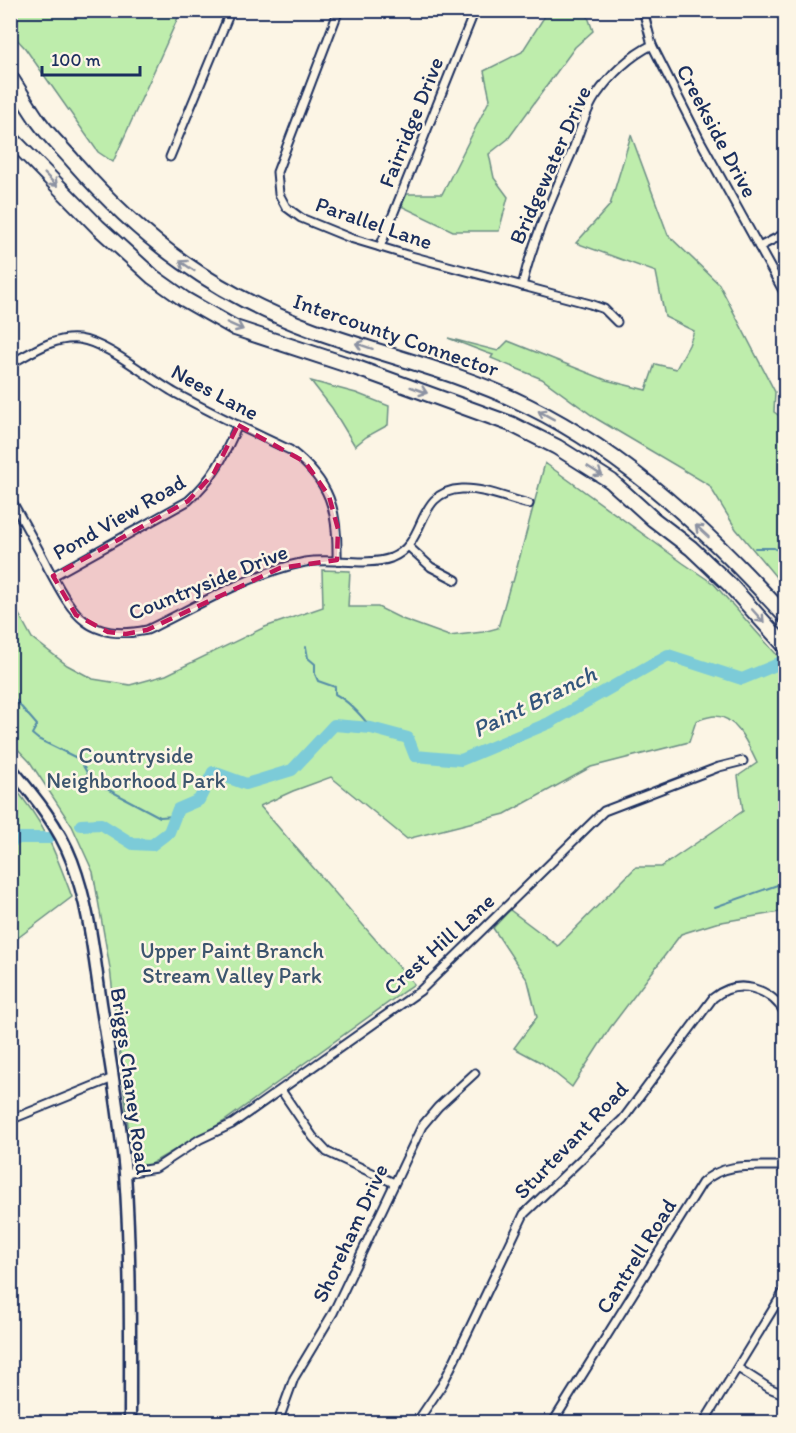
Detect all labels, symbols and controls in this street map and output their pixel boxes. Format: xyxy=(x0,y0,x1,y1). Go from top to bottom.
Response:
scale bar xyxy=(42,39,140,77)
text: 100 m xyxy=(51,49,101,71)
street label: Fairridge Drive xyxy=(373,53,449,191)
street label: Creekside Drive xyxy=(671,60,763,202)
street label: Bridgewater Drive xyxy=(503,82,597,248)
one-way arrow xyxy=(43,172,58,187)
street label: Parallel Lane xyxy=(312,190,436,256)
one-way arrow xyxy=(179,260,196,272)
street label: Intercounty Connector xyxy=(290,287,503,383)
one-way arrow xyxy=(225,321,243,333)
one-way arrow xyxy=(355,340,374,351)
street label: Nees Lane xyxy=(167,358,263,426)
one-way arrow xyxy=(409,386,428,397)
one-way arrow xyxy=(538,409,555,421)
one-way arrow xyxy=(586,466,603,478)
street label: Pond View Road xyxy=(48,468,190,566)
one-way arrow xyxy=(695,524,710,538)
street label: Countryside Drive xyxy=(124,538,292,626)
one-way arrow xyxy=(751,608,765,623)
water label: Paint Branch xyxy=(467,659,601,743)
park label: Countryside Neighborhood Park xyxy=(46,742,226,794)
street label: Crest Hill Lane xyxy=(378,887,500,1001)
park label: Upper Paint Branch Stream Valley Park xyxy=(140,937,324,989)
street label: Briggs Chaney Road xyxy=(105,986,158,1176)
street label: Sturtevant Road xyxy=(508,1075,634,1205)
street label: Shoreham Drive xyxy=(306,1159,394,1307)
street label: Cantrell Road xyxy=(590,1193,682,1319)

